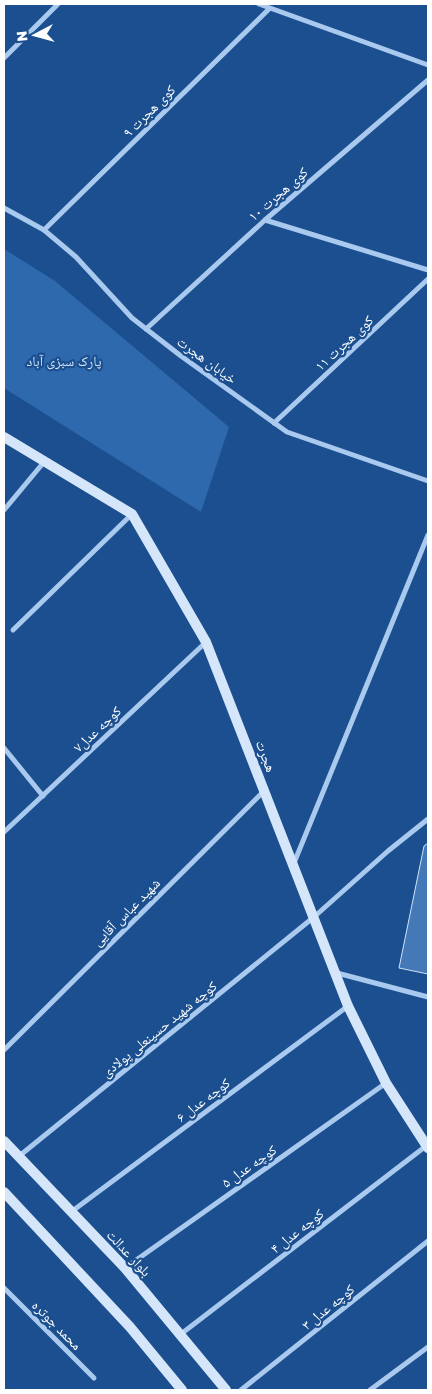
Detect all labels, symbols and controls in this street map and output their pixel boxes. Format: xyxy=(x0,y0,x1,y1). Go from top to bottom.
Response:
north arrow xyxy=(10,10,60,60)
text: N xyxy=(13,30,31,43)
street label: کوی هجرت ۹ xyxy=(119,81,179,141)
street label: کوی هجرت ۱۰ xyxy=(244,163,312,225)
street label: کوی هجرت ۱۱ xyxy=(311,311,377,375)
street label: خیابان هجرت xyxy=(174,332,240,388)
park label: پارک سبزی آباد xyxy=(27,352,102,370)
street label: کوچه عدل۷ xyxy=(69,702,125,756)
street label: هجرت xyxy=(252,737,280,775)
street label: شهید عباس آقایی xyxy=(88,874,164,950)
street label: کوچه شهید حسینعلی پولادی xyxy=(98,977,221,1081)
street label: کوچه عدل ۶ xyxy=(172,1074,234,1126)
street label: کوچه عدل ۵ xyxy=(218,1140,280,1191)
street label: کوچه عدل ۴ xyxy=(267,1204,327,1257)
street label: بلوار عدالت xyxy=(103,1226,155,1280)
street label: کوچه عدل ۳ xyxy=(298,1280,358,1334)
street label: محمد جوتره xyxy=(28,1296,86,1354)

